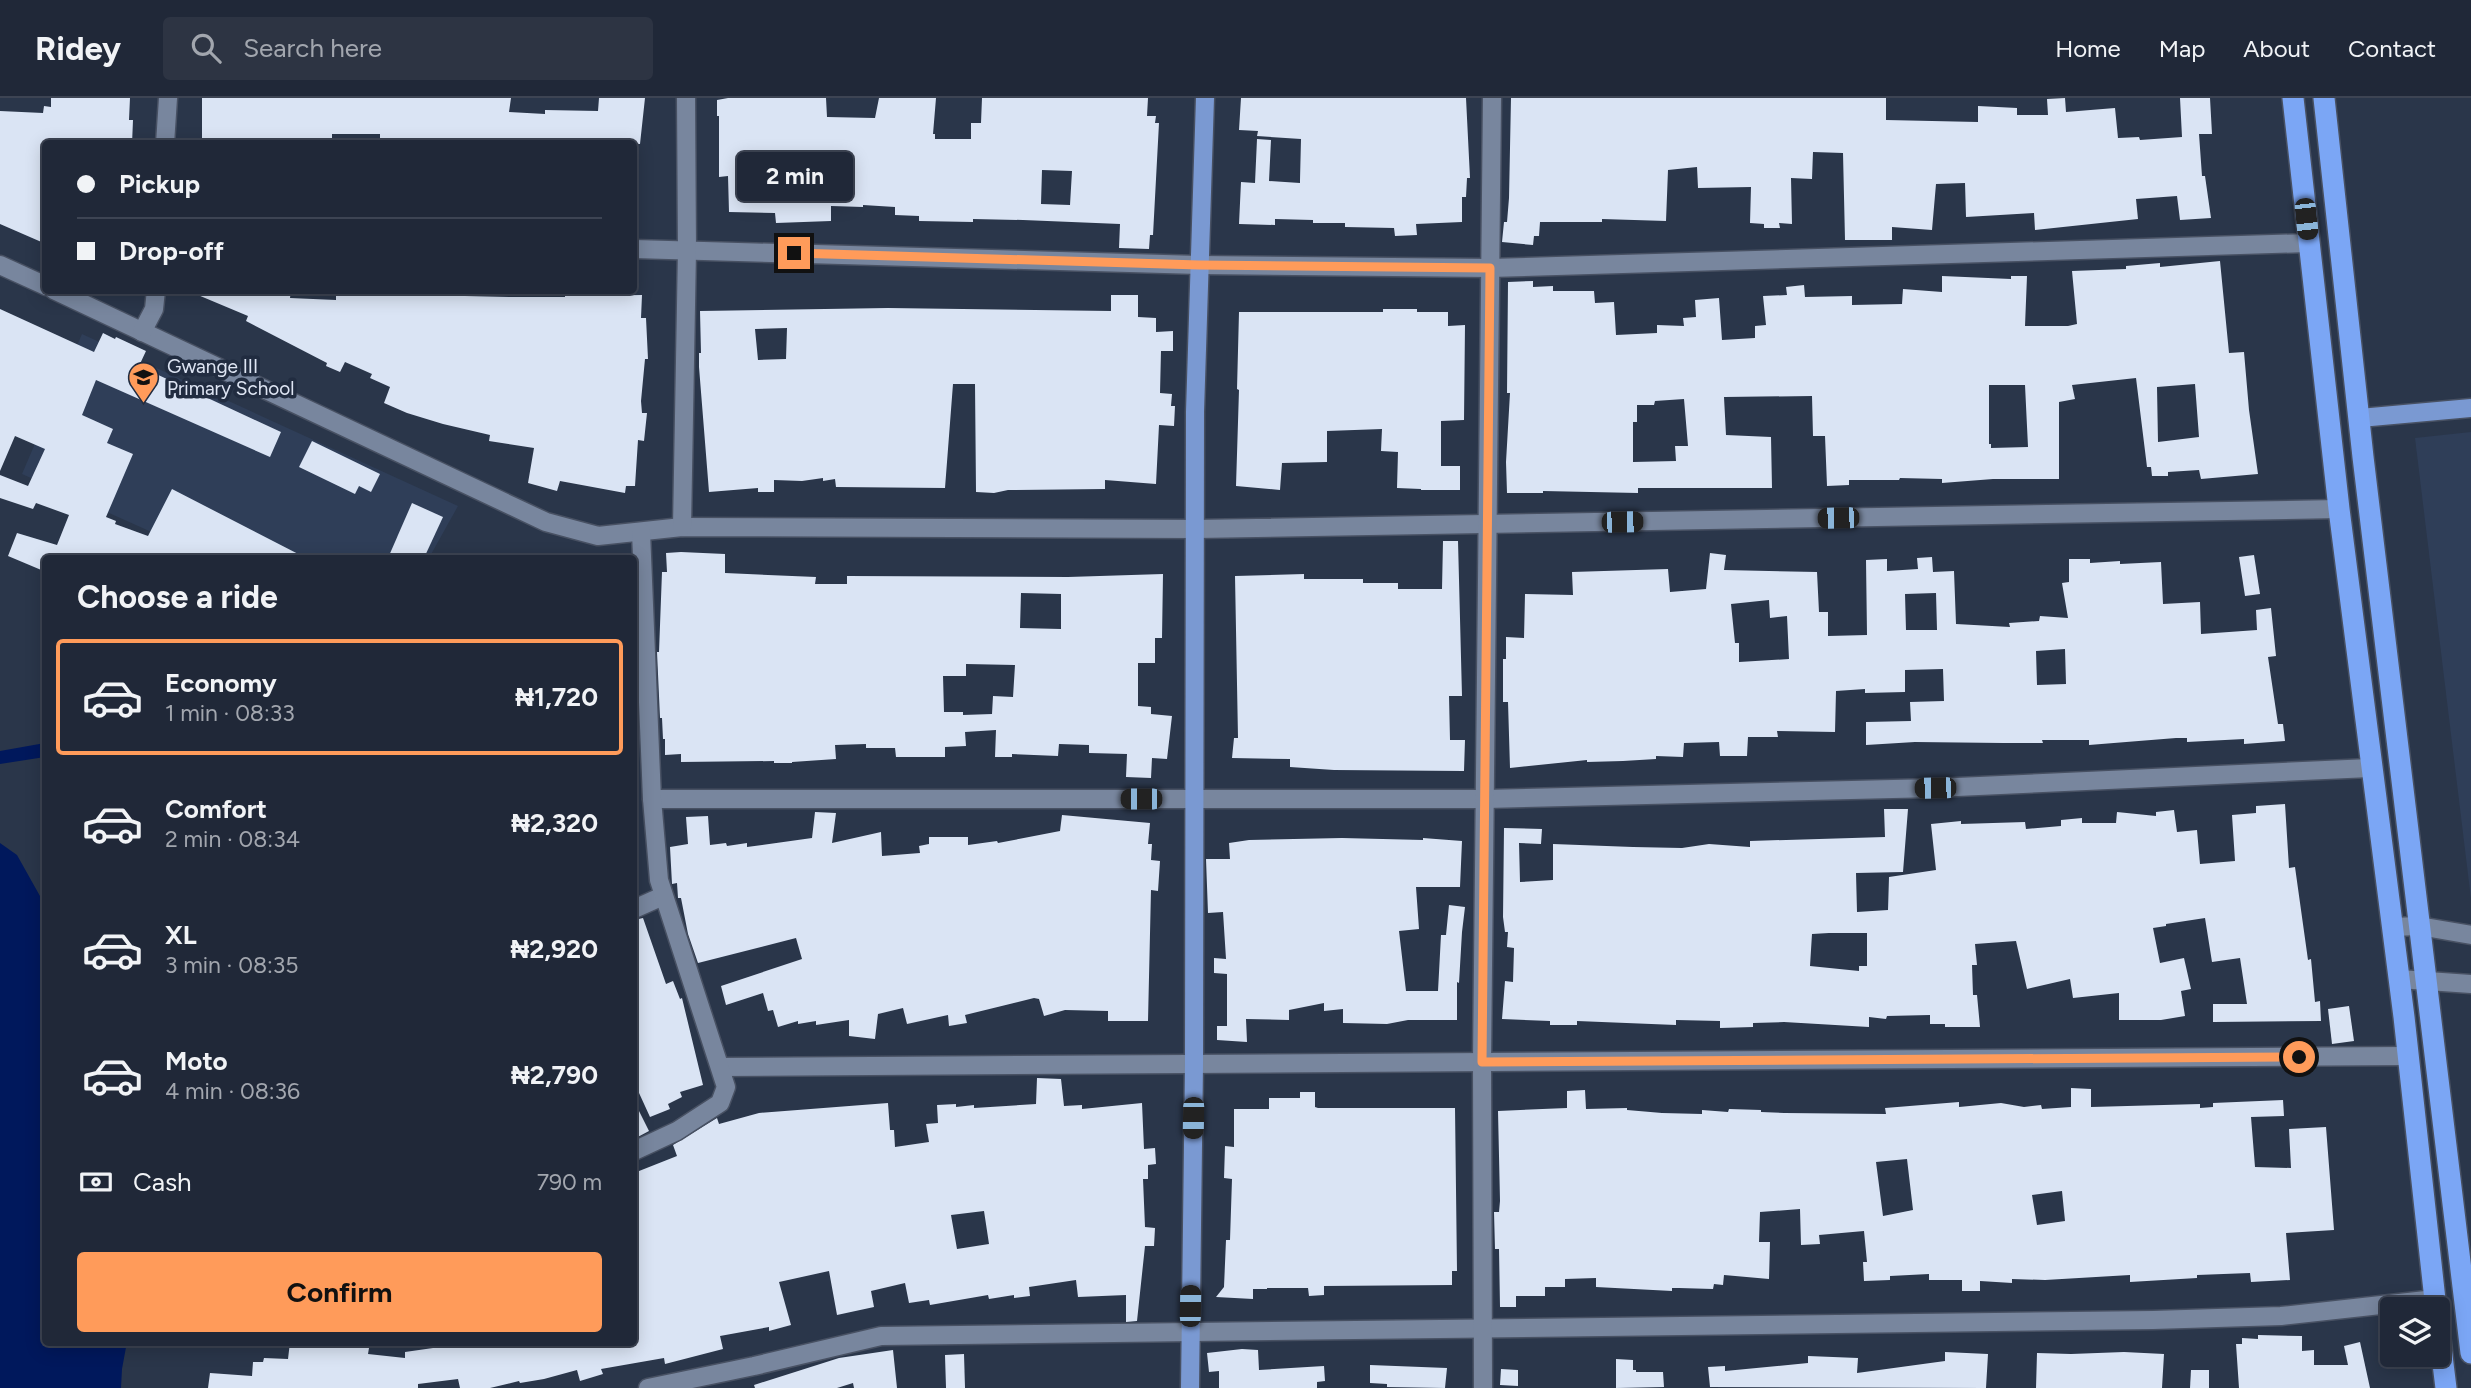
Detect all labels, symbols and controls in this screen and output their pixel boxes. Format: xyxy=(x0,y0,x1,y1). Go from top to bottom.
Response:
search box xyxy=(163,17,653,80)
text: Ridey xyxy=(35,29,121,68)
icon: search xyxy=(187,29,225,67)
text: Search here xyxy=(243,32,382,64)
text: Home xyxy=(2055,34,2121,63)
text: Map xyxy=(2159,34,2205,63)
text: About xyxy=(2243,34,2310,63)
text: Contact xyxy=(2348,34,2436,63)
callout: 2 min xyxy=(736,152,852,200)
text: 2 min xyxy=(766,162,824,190)
text: Pickup xyxy=(119,168,200,200)
car xyxy=(2294,197,2319,241)
text: Drop-off xyxy=(119,235,224,267)
route end xyxy=(778,237,810,269)
place label: Gwange III Primary School xyxy=(167,355,295,400)
school or university icon: Gwange III Primary School xyxy=(127,360,161,404)
car xyxy=(1817,507,1860,529)
car xyxy=(1601,511,1644,533)
text: Choose a ride xyxy=(77,578,278,616)
icon: car xyxy=(81,666,144,729)
text: Economy xyxy=(165,667,277,699)
text: ₦1,720 xyxy=(515,681,598,713)
text: 1 min · 08:33 xyxy=(165,699,295,727)
car xyxy=(1914,777,1957,799)
car xyxy=(1121,789,1163,810)
icon: car xyxy=(81,792,144,855)
text: Comfort xyxy=(165,793,267,825)
text: ₦2,320 xyxy=(511,807,598,839)
text: 2 min · 08:34 xyxy=(165,825,300,853)
icon: car xyxy=(81,918,144,981)
text: XL xyxy=(165,919,197,951)
text: ₦2,920 xyxy=(511,933,598,965)
text: 3 min · 08:35 xyxy=(165,951,299,979)
route start xyxy=(2283,1041,2315,1073)
icon: car xyxy=(81,1044,144,1107)
text: Moto xyxy=(165,1045,228,1077)
text: ₦2,790 xyxy=(511,1059,598,1091)
text: 4 min · 08:36 xyxy=(165,1077,300,1105)
car xyxy=(1183,1097,1204,1139)
icon: cash xyxy=(77,1163,115,1201)
text: Cash xyxy=(133,1166,192,1198)
text: 790 m xyxy=(537,1168,602,1196)
button: Confirm xyxy=(77,1252,602,1332)
car xyxy=(1180,1285,1201,1327)
map controls xyxy=(2380,1297,2450,1367)
button: layers xyxy=(2380,1297,2450,1367)

